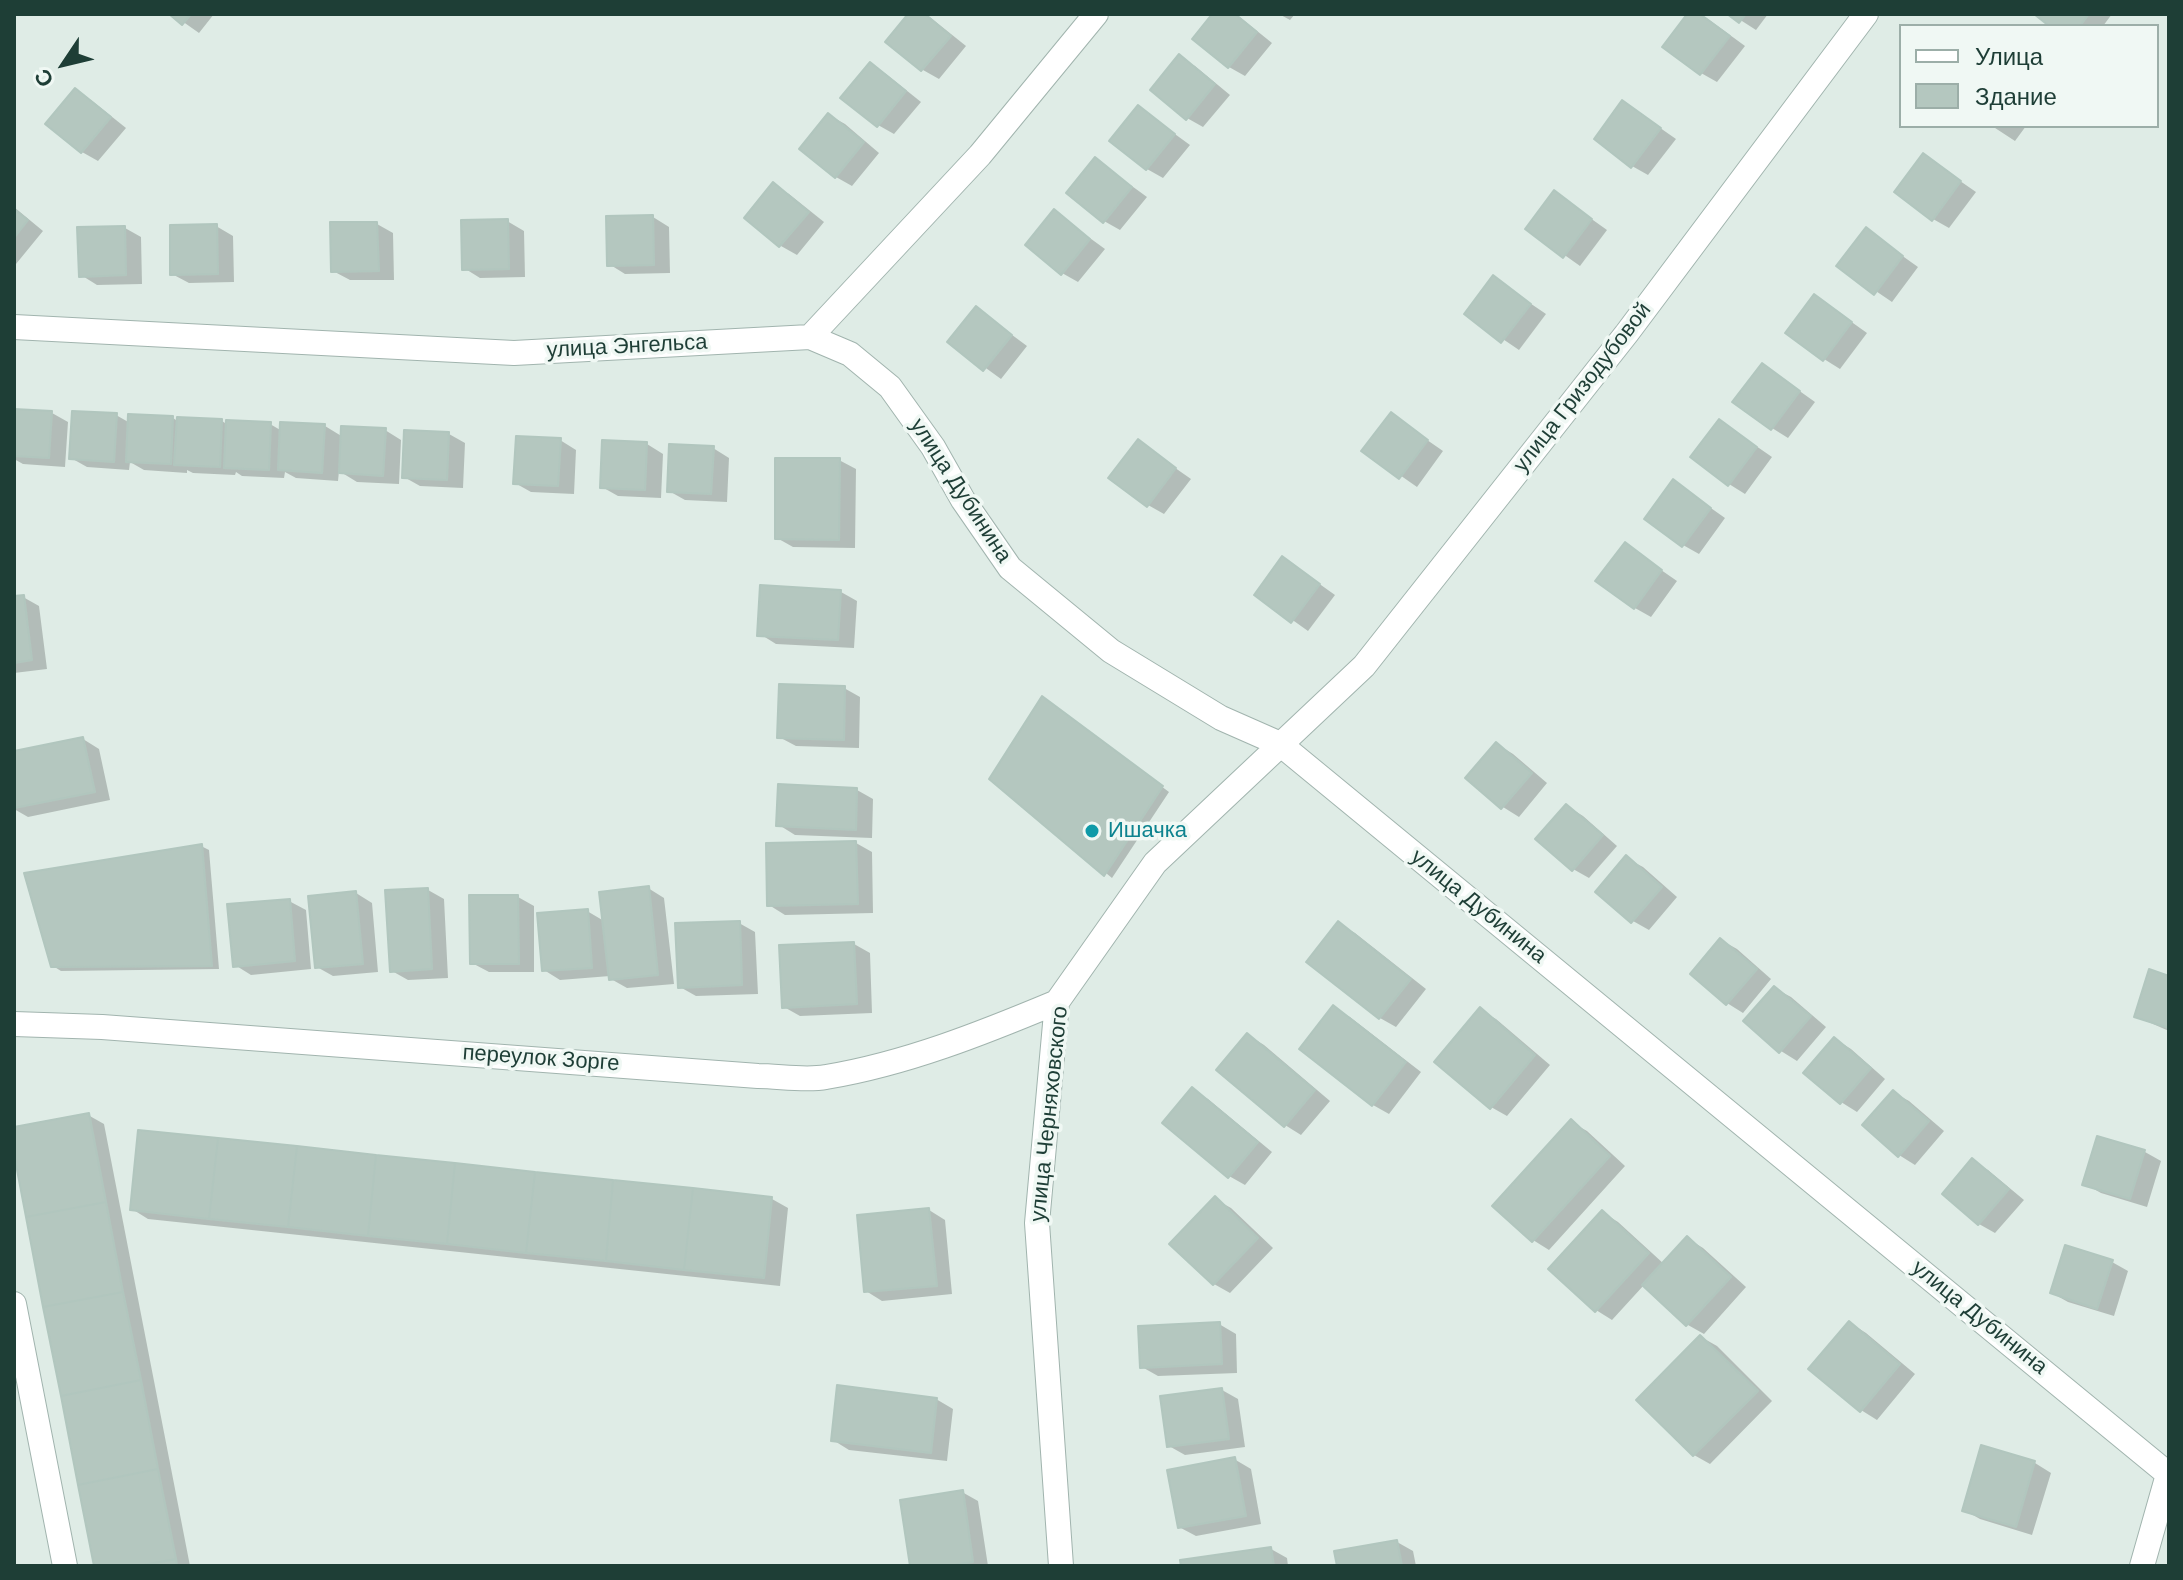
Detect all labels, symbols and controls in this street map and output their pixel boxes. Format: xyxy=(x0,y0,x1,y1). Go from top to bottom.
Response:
north arrow xyxy=(24,24,104,104)
legend xyxy=(1899,24,2159,128)
text: Улица xyxy=(1975,41,2043,72)
text: С xyxy=(28,63,60,93)
text: Здание xyxy=(1975,81,2057,112)
street label: улица Гризодубовой xyxy=(1509,298,1657,478)
street label: улица Энгельса xyxy=(546,330,708,364)
street label: улица Дубинина xyxy=(904,414,1016,568)
place label: Ишачка xyxy=(1108,818,1187,844)
marker: Ишачка xyxy=(1083,822,1101,840)
street label: улица Дубинина xyxy=(1405,844,1551,970)
street label: улица Черняховского xyxy=(1026,1005,1074,1223)
street label: переулок Зорге xyxy=(462,1040,620,1078)
street label: улица Дубинина xyxy=(1906,1255,2052,1381)

